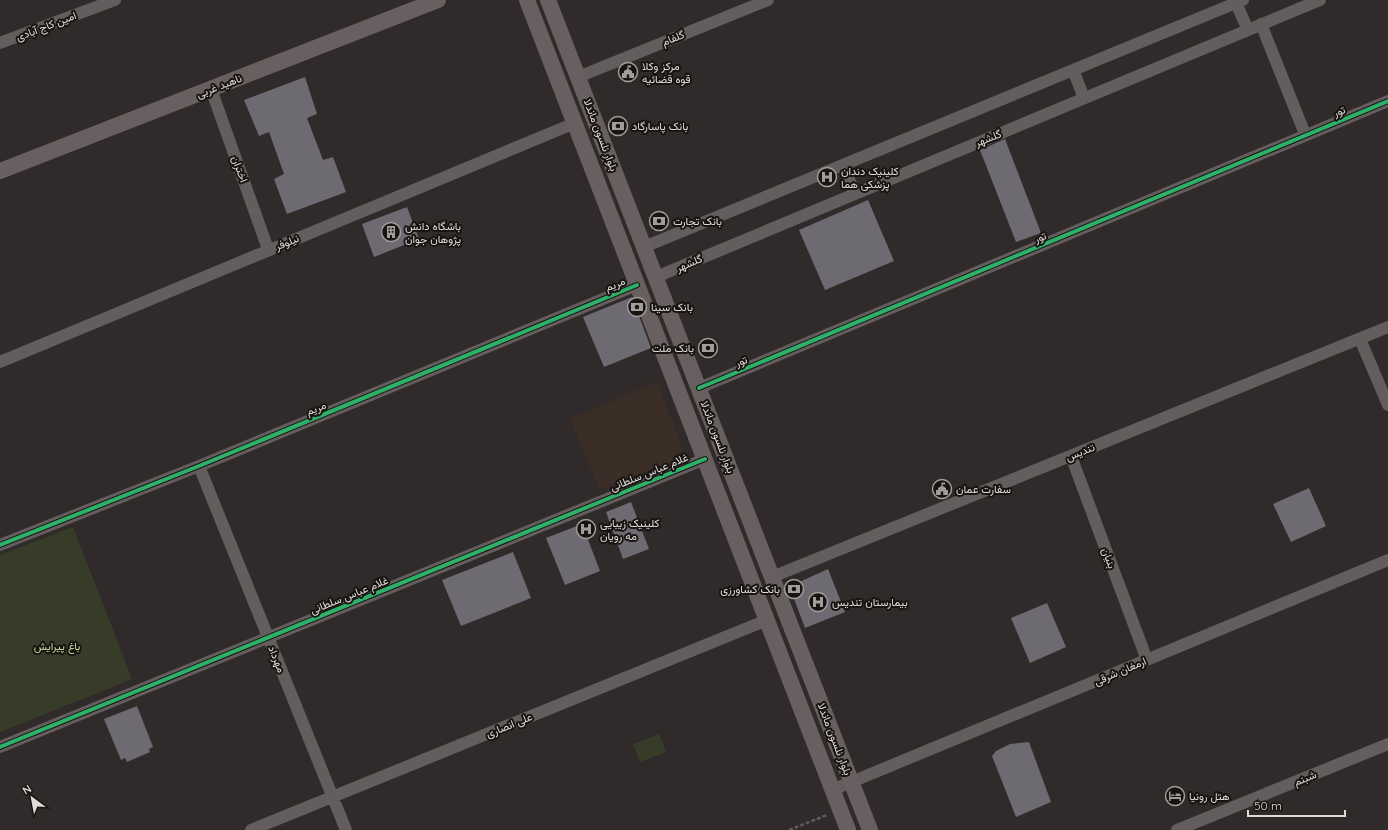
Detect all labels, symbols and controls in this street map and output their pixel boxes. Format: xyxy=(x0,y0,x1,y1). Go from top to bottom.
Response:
street label: امین کاج آبادی xyxy=(14,8,79,45)
street label: گلفام xyxy=(660,27,687,50)
place label: مرکز وکلا قوه قضائیه xyxy=(642,59,690,86)
public building icon: مرکز وکلا قوه قضائیه xyxy=(617,61,639,83)
street label: ناهید غربی xyxy=(194,71,244,101)
street label: بلوار نلسون ماندلا xyxy=(581,97,621,173)
street label: تور xyxy=(1330,102,1348,120)
bank icon: بانک پاسارگاد xyxy=(607,115,629,137)
place label: بانک پاسارگاد xyxy=(632,119,688,134)
street label: گلشهر xyxy=(972,126,1003,150)
street label: اختران xyxy=(229,154,251,184)
place label: کلینیک دندان پزشکی هما xyxy=(841,164,899,192)
hospital icon: کلینیک دندان پزشکی هما xyxy=(816,166,838,188)
bank icon: بانک تجارت xyxy=(648,210,670,232)
place label: بانک تجارت xyxy=(673,214,722,228)
place label: باشگاه دانش پژوهان جوان xyxy=(405,219,461,247)
building icon: باشگاه دانش پژوهان جوان xyxy=(380,221,402,243)
street label: تور xyxy=(1031,228,1049,246)
street label: نیلوفر xyxy=(272,231,301,254)
street label: گلشهر xyxy=(673,251,704,275)
street label: مریم xyxy=(603,274,628,295)
bank icon: بانک سینا xyxy=(626,296,648,318)
place label: بانک سینا xyxy=(651,300,693,314)
bank icon: بانک ملت xyxy=(697,337,719,359)
place label: بانک ملت xyxy=(652,341,694,355)
street label: تور xyxy=(732,352,750,370)
street label: مریم xyxy=(304,398,329,419)
street label: بلوار نلسون ماندلا xyxy=(698,399,738,475)
street label: تندیس xyxy=(1063,440,1097,464)
street label: غلام عباس سلطانی xyxy=(608,450,691,495)
public building icon: سفارت عمان xyxy=(931,478,953,500)
place label: سفارت عمان xyxy=(956,482,1011,496)
place label: کلینیک زیبایی مه رویان xyxy=(600,516,660,543)
hospital icon: کلینیک زیبایی مه رویان xyxy=(575,518,597,540)
street label: بنیان xyxy=(1099,546,1119,570)
street label: غلام عباس سلطانی xyxy=(308,573,391,618)
bank icon: بانک کشاورزی xyxy=(783,578,805,600)
place label: بانک کشاورزی xyxy=(720,582,780,596)
hospital icon: بیمارستان تندیس xyxy=(807,591,829,613)
place label: بیمارستان تندیس xyxy=(832,595,908,609)
park label: باغ پیرایش xyxy=(34,639,80,654)
street label: مهرداد xyxy=(265,643,289,675)
street label: ارمغان شرقی xyxy=(1092,654,1148,688)
street label: بلوار نلسون ماندلا xyxy=(815,701,855,777)
street label: علی انصاری xyxy=(484,709,535,741)
street label: شبنم xyxy=(1292,767,1319,790)
north arrow xyxy=(12,778,52,818)
text: N xyxy=(20,781,34,798)
hotel icon: هتل رونیا xyxy=(1164,785,1186,807)
place label: هتل رونیا xyxy=(1189,789,1230,803)
scale bar xyxy=(1248,792,1345,818)
text: 50 m xyxy=(1254,798,1282,813)

